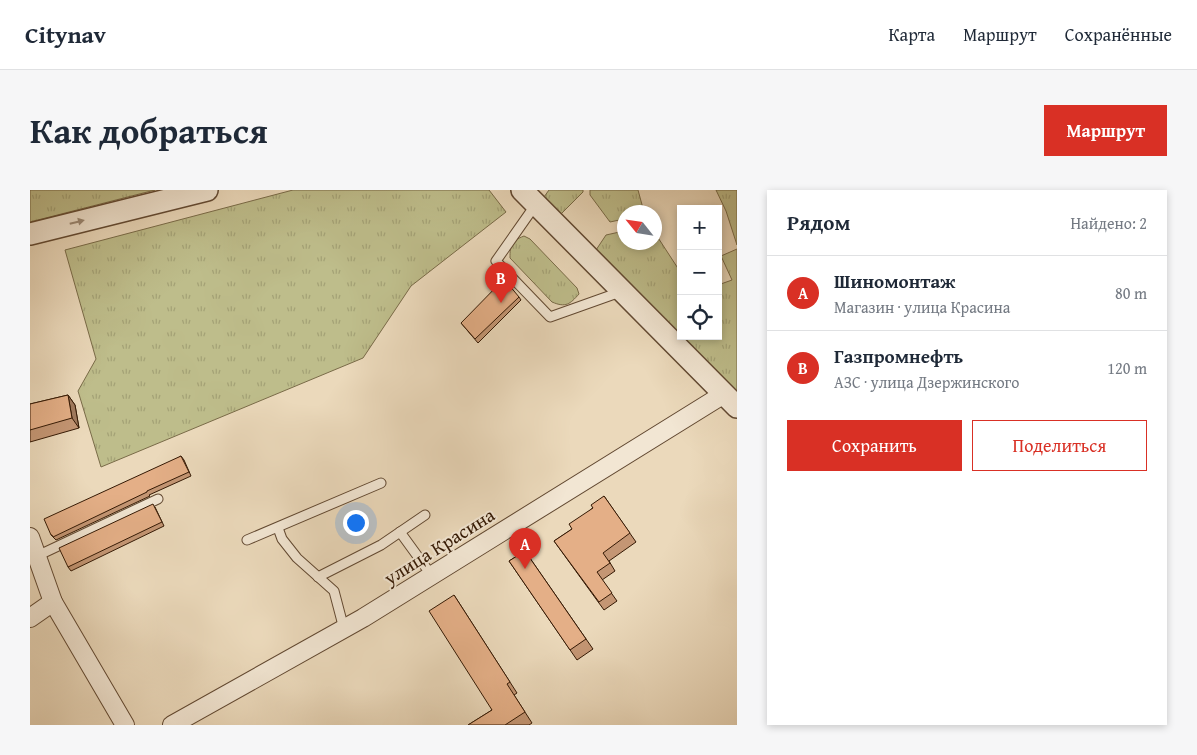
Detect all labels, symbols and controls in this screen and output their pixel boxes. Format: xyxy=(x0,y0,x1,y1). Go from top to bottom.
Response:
text: Citynav xyxy=(25,17,106,52)
text: Карта xyxy=(889,21,935,48)
text: Маршрут xyxy=(963,21,1037,48)
text: Сохранённые xyxy=(1065,21,1172,48)
text: Как добраться xyxy=(30,105,268,156)
button: Маршрут xyxy=(1044,105,1167,156)
north arrow xyxy=(617,205,662,250)
map controls xyxy=(677,205,722,340)
button: + xyxy=(677,205,722,250)
text: Рядом xyxy=(787,207,850,238)
text: Найдено: 2 xyxy=(1070,211,1147,235)
one-way arrow xyxy=(70,218,85,226)
button: − xyxy=(677,250,722,295)
pin: B xyxy=(485,262,517,303)
text: Шиномонтаж xyxy=(834,267,955,295)
text: A xyxy=(798,281,808,305)
text: 80 m xyxy=(1115,281,1147,305)
button: locate xyxy=(677,295,722,340)
text: Магазин · улица Красина xyxy=(834,295,1010,319)
text: Газпромнефть xyxy=(834,342,963,370)
text: B xyxy=(798,356,808,380)
text: 120 m xyxy=(1107,356,1147,380)
text: АЗС · улица Дзержинского xyxy=(834,370,1019,394)
button: Сохранить xyxy=(787,420,962,471)
button: Поделиться xyxy=(972,420,1147,471)
street label: улица Красина xyxy=(377,501,500,592)
your location xyxy=(343,510,369,536)
pin: A xyxy=(509,528,541,569)

